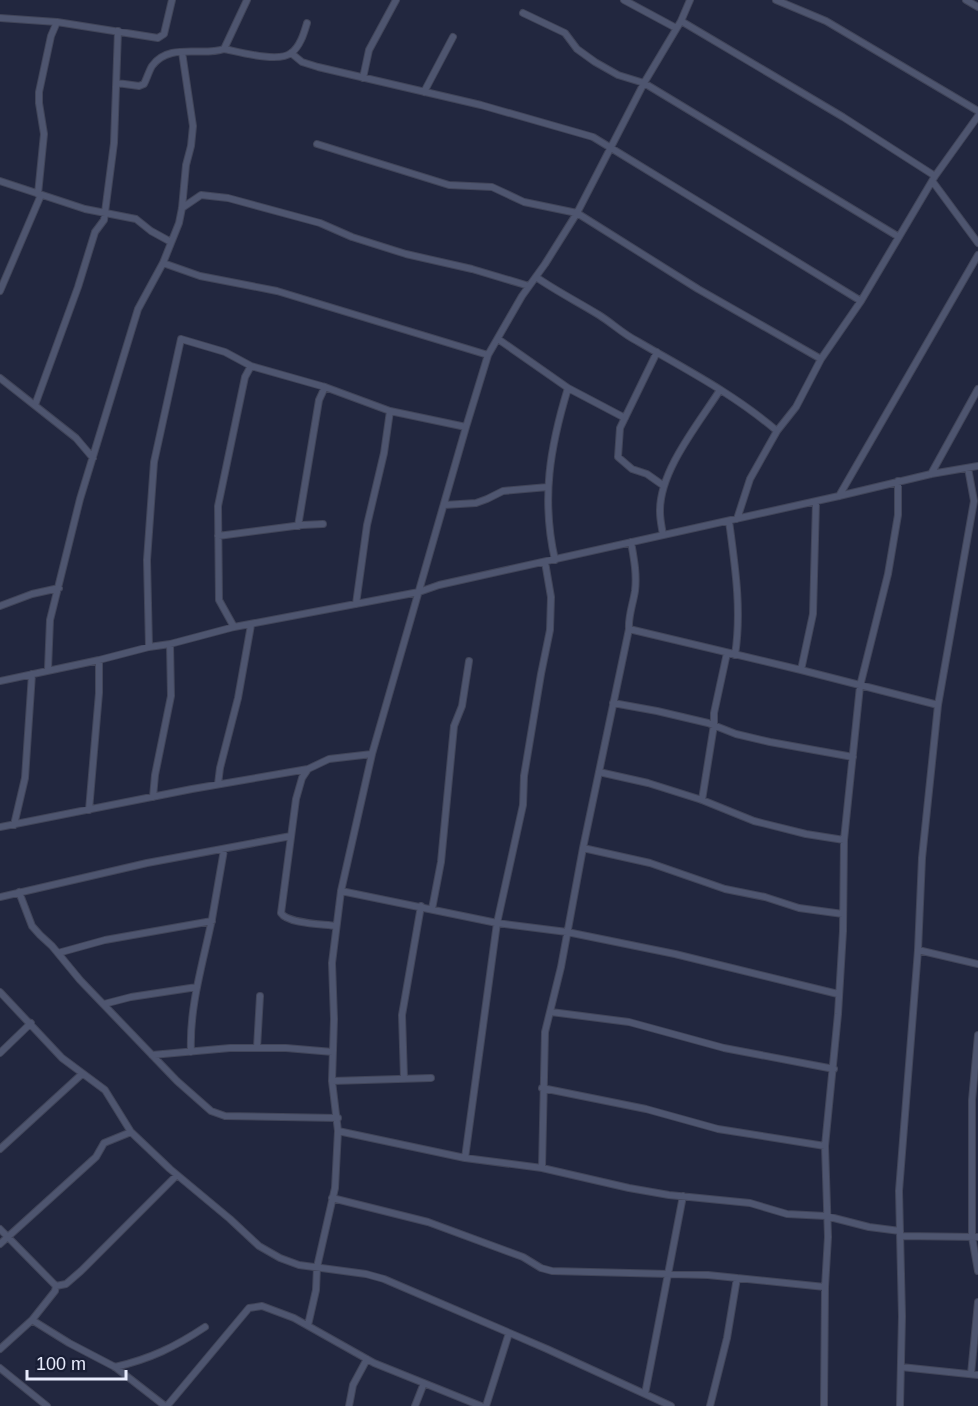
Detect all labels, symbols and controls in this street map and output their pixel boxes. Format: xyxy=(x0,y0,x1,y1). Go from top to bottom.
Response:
scale bar xyxy=(27,1343,126,1381)
text: 100 m xyxy=(36,1354,86,1374)

